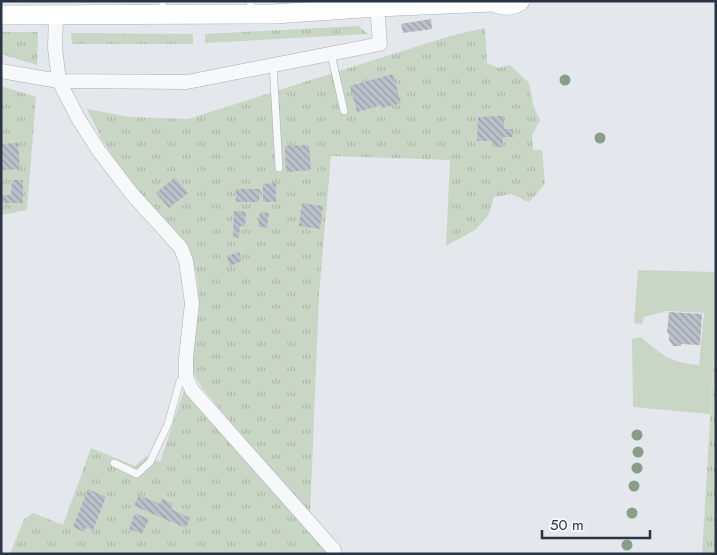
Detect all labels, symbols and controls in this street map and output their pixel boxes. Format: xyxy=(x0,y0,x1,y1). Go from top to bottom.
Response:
scale bar xyxy=(542,508,650,540)
text: 50 m xyxy=(550,514,584,536)

